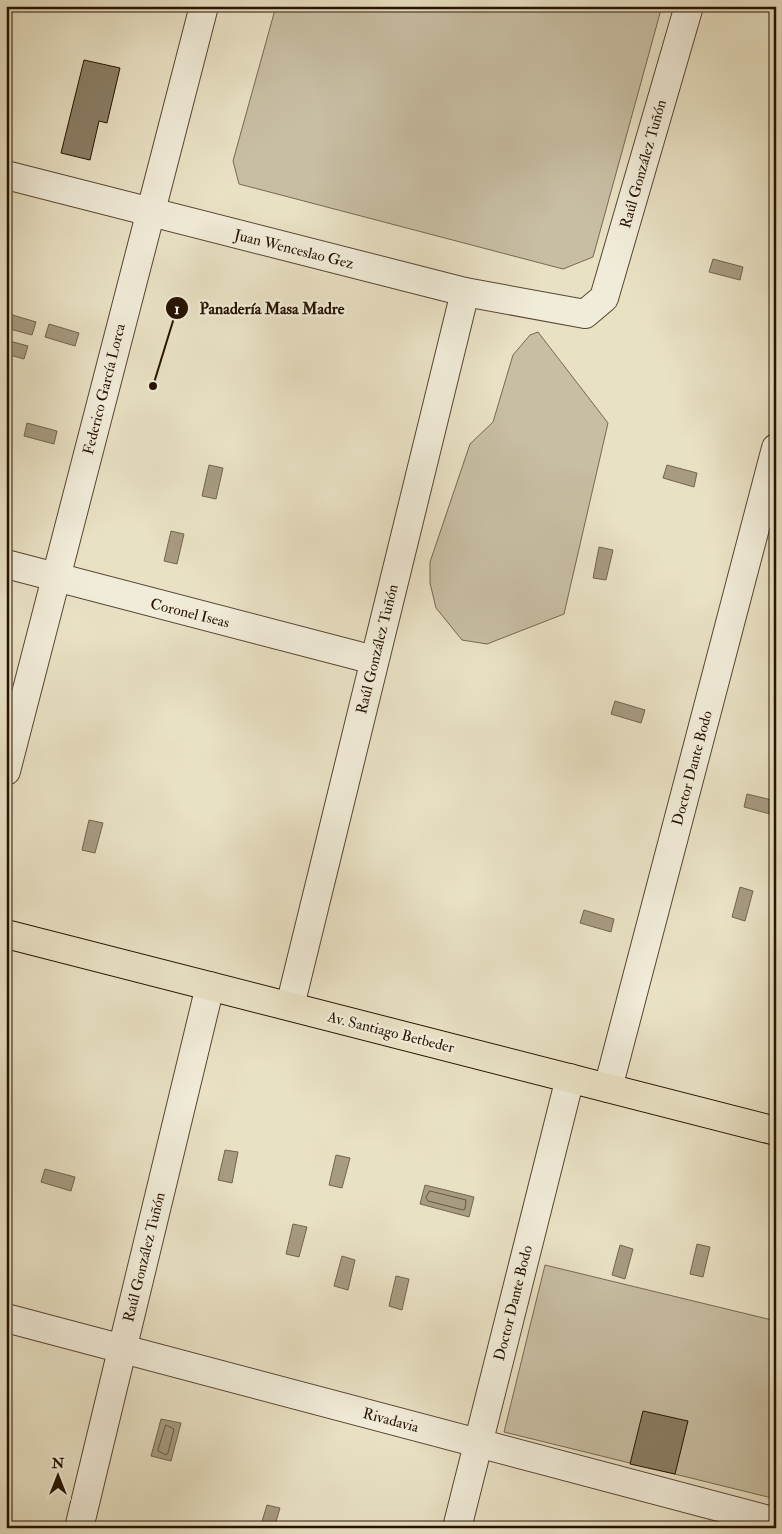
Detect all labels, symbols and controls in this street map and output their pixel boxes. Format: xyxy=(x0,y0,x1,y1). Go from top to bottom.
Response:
street label: Raúl González Tuñón xyxy=(616,97,671,231)
street label: Juan Wenceslao Gez xyxy=(231,225,356,274)
callout: Panadería Masa Madre xyxy=(164,293,354,324)
text: Panadería Masa Madre xyxy=(200,299,345,319)
text: 1 xyxy=(174,300,180,319)
street label: Federico García Lorca xyxy=(79,321,130,457)
street label: Raúl González Tuñón xyxy=(352,582,403,716)
street label: Coronel Iseas xyxy=(148,594,231,632)
street label: Doctor Dante Bodo xyxy=(668,709,717,828)
street label: Av. Santiago Betbeder xyxy=(325,1007,457,1058)
street label: Raúl González Tuñón xyxy=(119,1190,170,1324)
street label: Doctor Dante Bodo xyxy=(490,1243,537,1363)
street label: Rivadavia xyxy=(361,1404,422,1437)
north arrow xyxy=(32,1452,82,1502)
text: N xyxy=(51,1455,65,1472)

